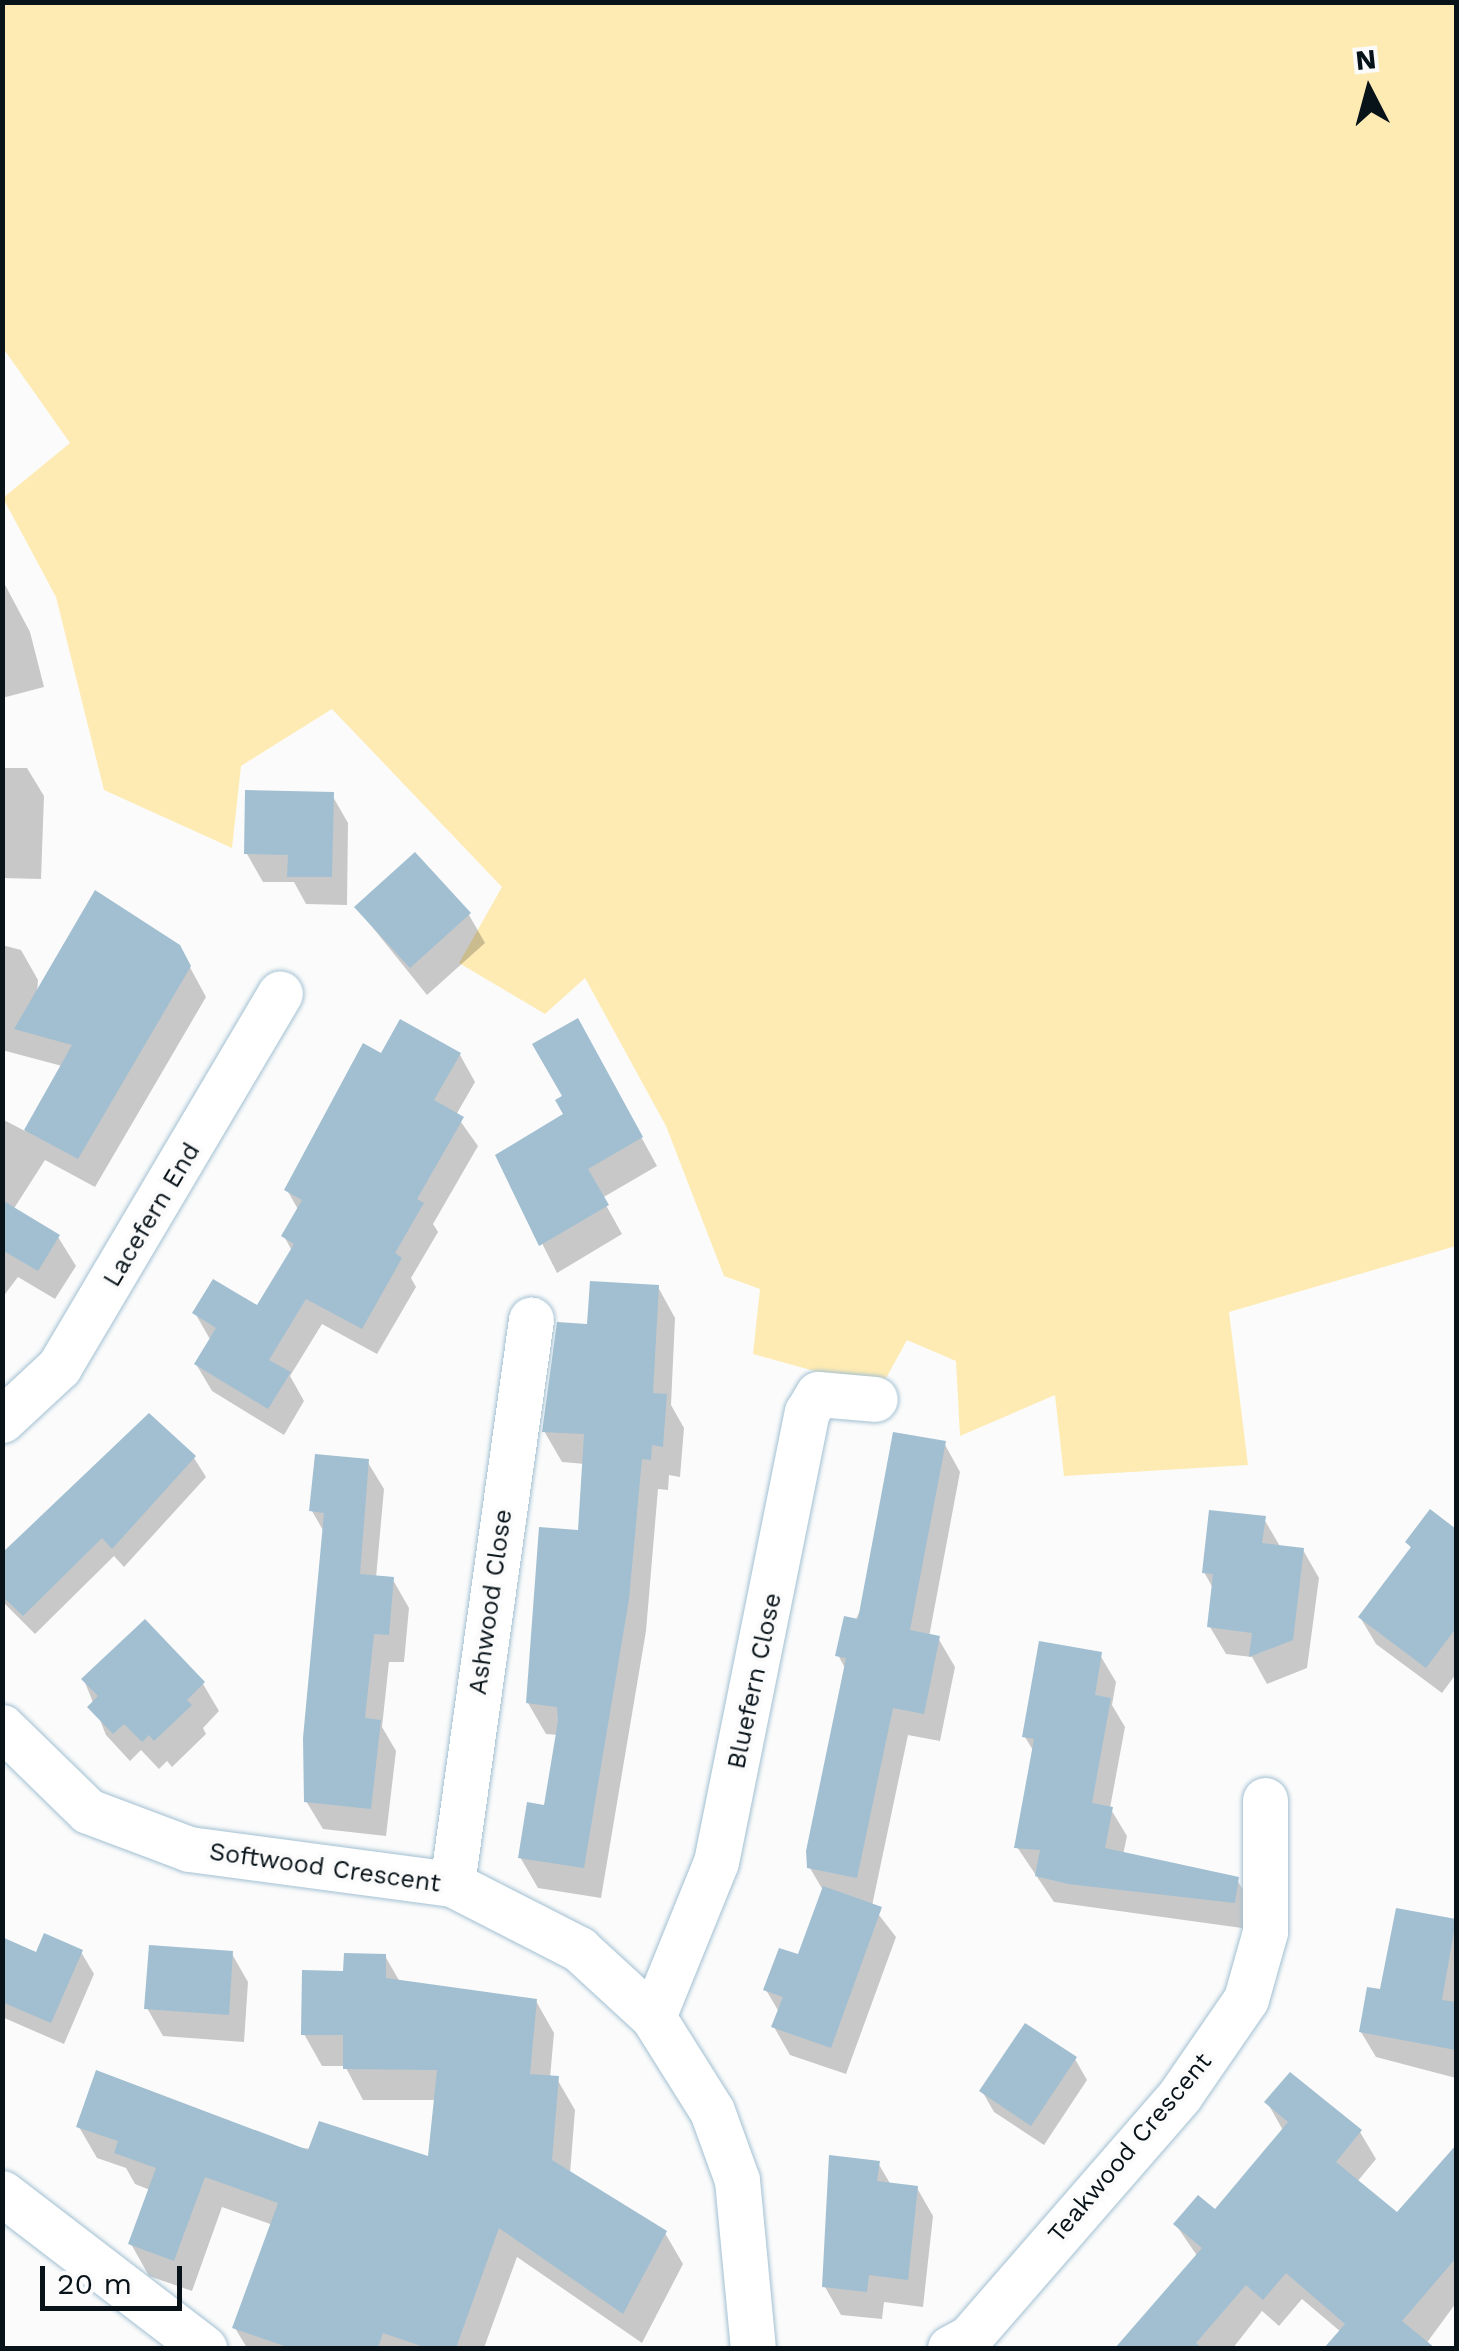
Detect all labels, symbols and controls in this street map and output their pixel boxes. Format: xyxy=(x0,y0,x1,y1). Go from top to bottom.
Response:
north arrow xyxy=(1319,40,1419,140)
text: N xyxy=(1354,42,1378,77)
street label: Lacefern End xyxy=(97,1138,207,1292)
street label: Ashwood Close xyxy=(463,1507,519,1697)
street label: Bluefern Close xyxy=(722,1590,788,1772)
street label: Softwood Crescent xyxy=(207,1837,443,1899)
street label: Teakwood Crescent xyxy=(1042,2047,1218,2249)
scale bar xyxy=(45,2246,188,2308)
text: 20 m xyxy=(57,2266,132,2301)

